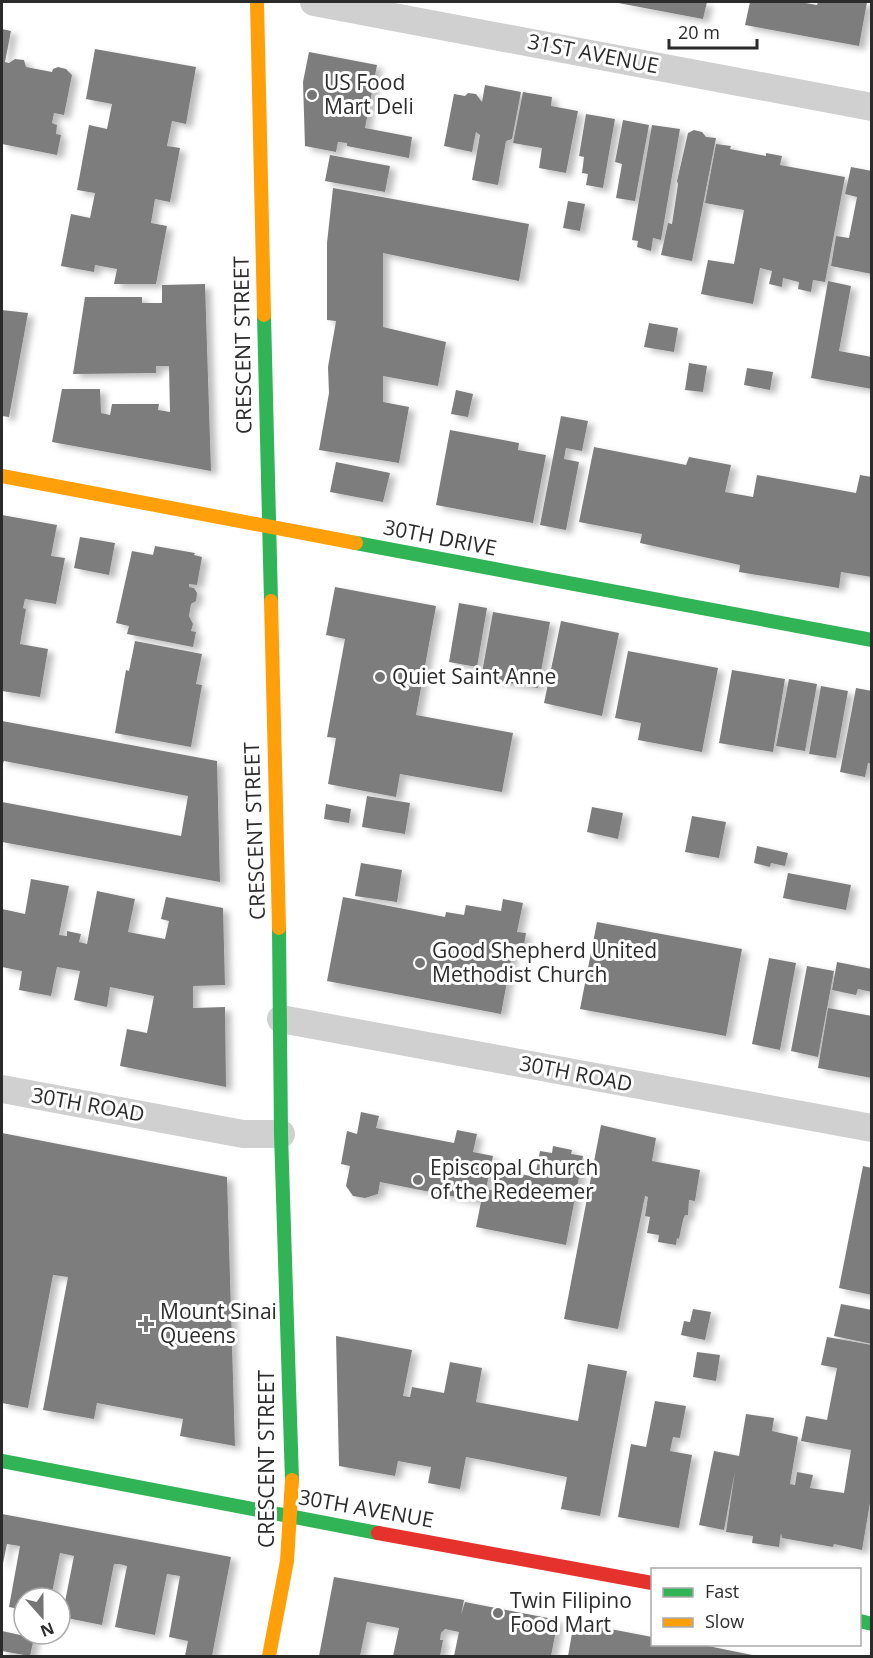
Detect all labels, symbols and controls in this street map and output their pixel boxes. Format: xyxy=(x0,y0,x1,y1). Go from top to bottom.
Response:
scale bar xyxy=(669,12,758,50)
text: 20 m xyxy=(678,20,720,44)
street label: 31ST AVENUE xyxy=(525,27,661,79)
place label: US Food Mart Deli xyxy=(324,68,414,120)
marker: US Food Mart Deli xyxy=(305,88,319,102)
street label: CRESCENT STREET xyxy=(226,255,258,434)
street label: 30TH DRIVE xyxy=(381,512,499,562)
place label: Quiet Saint Anne xyxy=(392,662,556,690)
marker: Quiet Saint Anne xyxy=(373,670,387,684)
street label: CRESCENT STREET xyxy=(237,741,271,921)
place label: Good Shepherd United Methodist Church xyxy=(432,936,657,988)
marker: Good Shepherd United Methodist Church xyxy=(413,956,427,970)
street label: 30TH ROAD xyxy=(517,1048,635,1098)
street label: 30TH ROAD xyxy=(29,1080,147,1128)
place label: Episcopal Church of the Redeemer xyxy=(430,1153,598,1205)
marker: Episcopal Church of the Redeemer xyxy=(411,1173,425,1187)
place label: Mount Sinai Queens xyxy=(160,1297,277,1349)
marker: Mount Sinai Queens xyxy=(137,1315,155,1333)
street label: CRESCENT STREET xyxy=(252,1370,280,1548)
street label: 30TH AVENUE xyxy=(296,1482,436,1534)
legend xyxy=(651,1568,861,1646)
text: Fast xyxy=(705,1579,739,1603)
north arrow xyxy=(12,1586,72,1646)
place label: Twin Filipino Food Mart xyxy=(510,1586,632,1638)
marker: Twin Filipino Food Mart xyxy=(491,1606,505,1620)
text: Slow xyxy=(705,1609,744,1633)
text: N xyxy=(37,1617,57,1643)

